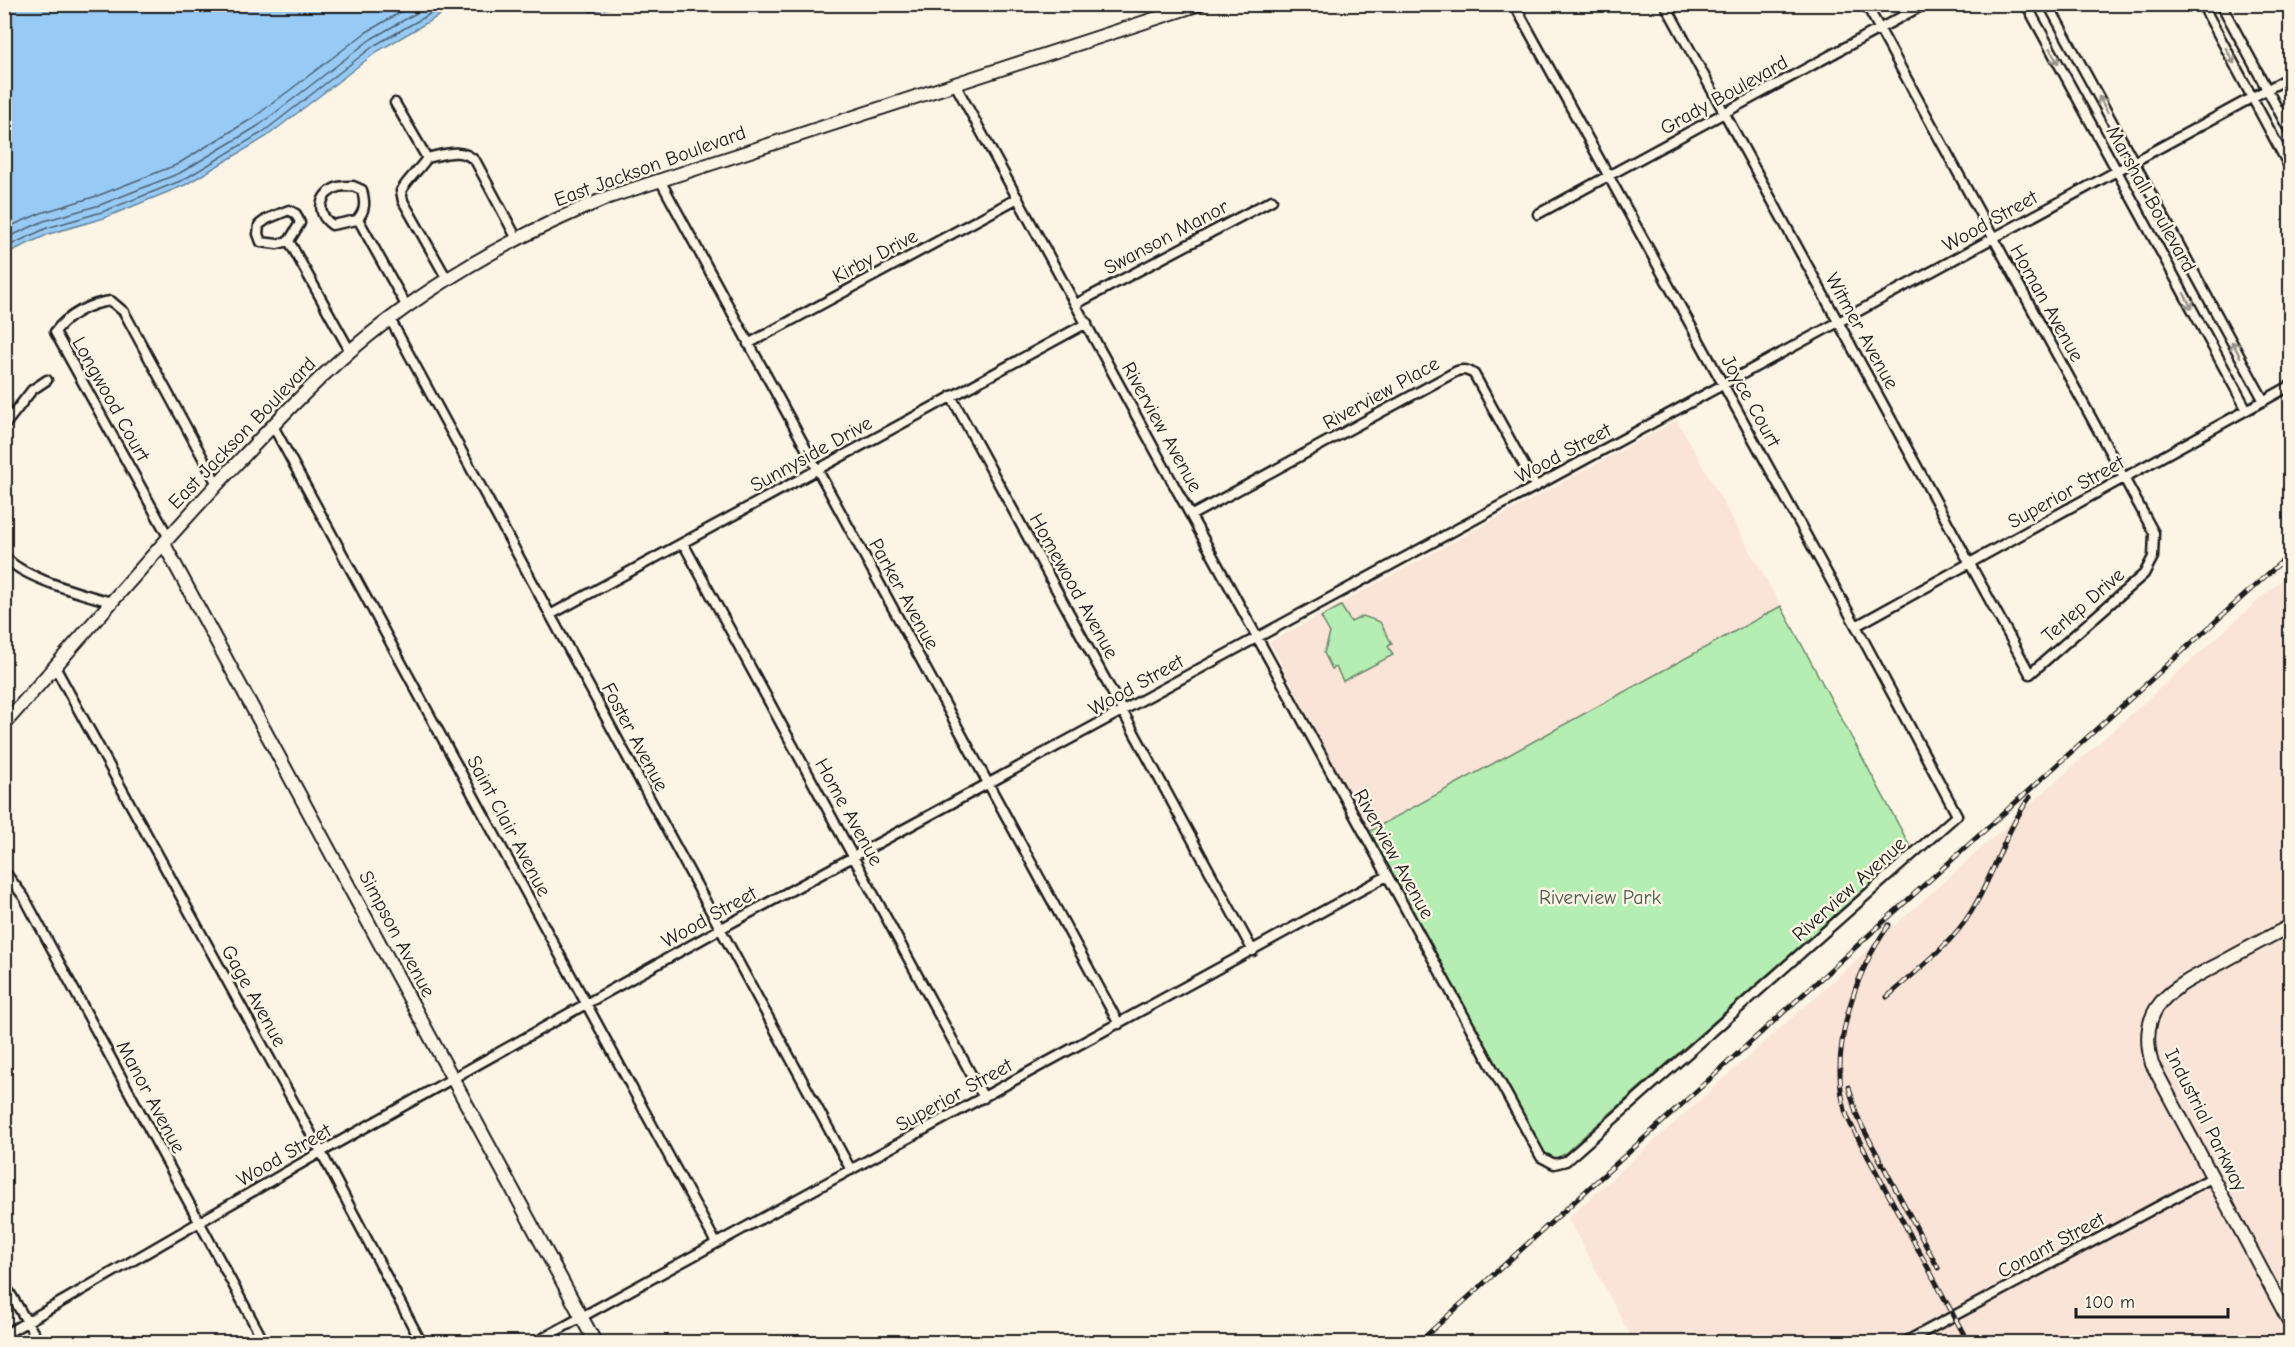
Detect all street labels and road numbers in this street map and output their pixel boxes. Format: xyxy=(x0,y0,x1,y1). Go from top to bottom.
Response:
street label: Grady Boulevard xyxy=(1656,50,1792,140)
street label: East Jackson Boulevard xyxy=(551,121,749,211)
street label: Marshall Boulevard xyxy=(2101,122,2201,276)
street label: Wood Street xyxy=(1938,185,2043,257)
street label: Swanson Manor xyxy=(1100,195,1232,279)
street label: Kirby Drive xyxy=(829,224,921,288)
street label: Homan Avenue xyxy=(2005,240,2089,366)
street label: Witmer Avenue xyxy=(1821,269,1903,393)
street label: Longwood Court xyxy=(67,333,155,466)
street label: Joyce Court xyxy=(1716,351,1786,452)
street label: East Jackson Boulevard xyxy=(163,352,321,514)
street label: Riverview Place xyxy=(1319,352,1443,434)
street label: Riverview Avenue xyxy=(1117,358,1207,496)
street label: Sunnyside Drive xyxy=(746,411,876,497)
street label: Wood Street xyxy=(1511,418,1616,488)
street label: Superior Street xyxy=(2004,450,2129,533)
street label: Homewood Avenue xyxy=(1025,509,1123,663)
street label: Parker Avenue xyxy=(864,534,944,654)
street label: Terlep Drive xyxy=(2037,563,2129,647)
street label: Wood Street xyxy=(1084,649,1189,721)
street label: Foster Avenue xyxy=(597,679,673,795)
street label: Saint Clair Avenue xyxy=(462,752,556,900)
street label: Home Avenue xyxy=(810,754,888,870)
street label: Riverview Avenue xyxy=(1349,785,1439,923)
street label: Riverview Avenue xyxy=(1787,832,1911,946)
street label: Simpson Avenue xyxy=(354,867,440,1001)
street label: Wood Street xyxy=(657,881,762,953)
street label: Gage Avenue xyxy=(217,941,291,1051)
street label: Manor Avenue xyxy=(112,1037,190,1157)
street label: Industrial Parkway xyxy=(2160,1045,2252,1195)
street label: Superior Street xyxy=(892,1053,1017,1136)
street label: Wood Street xyxy=(233,1118,336,1191)
street label: Conant Street xyxy=(1994,1207,2110,1283)

